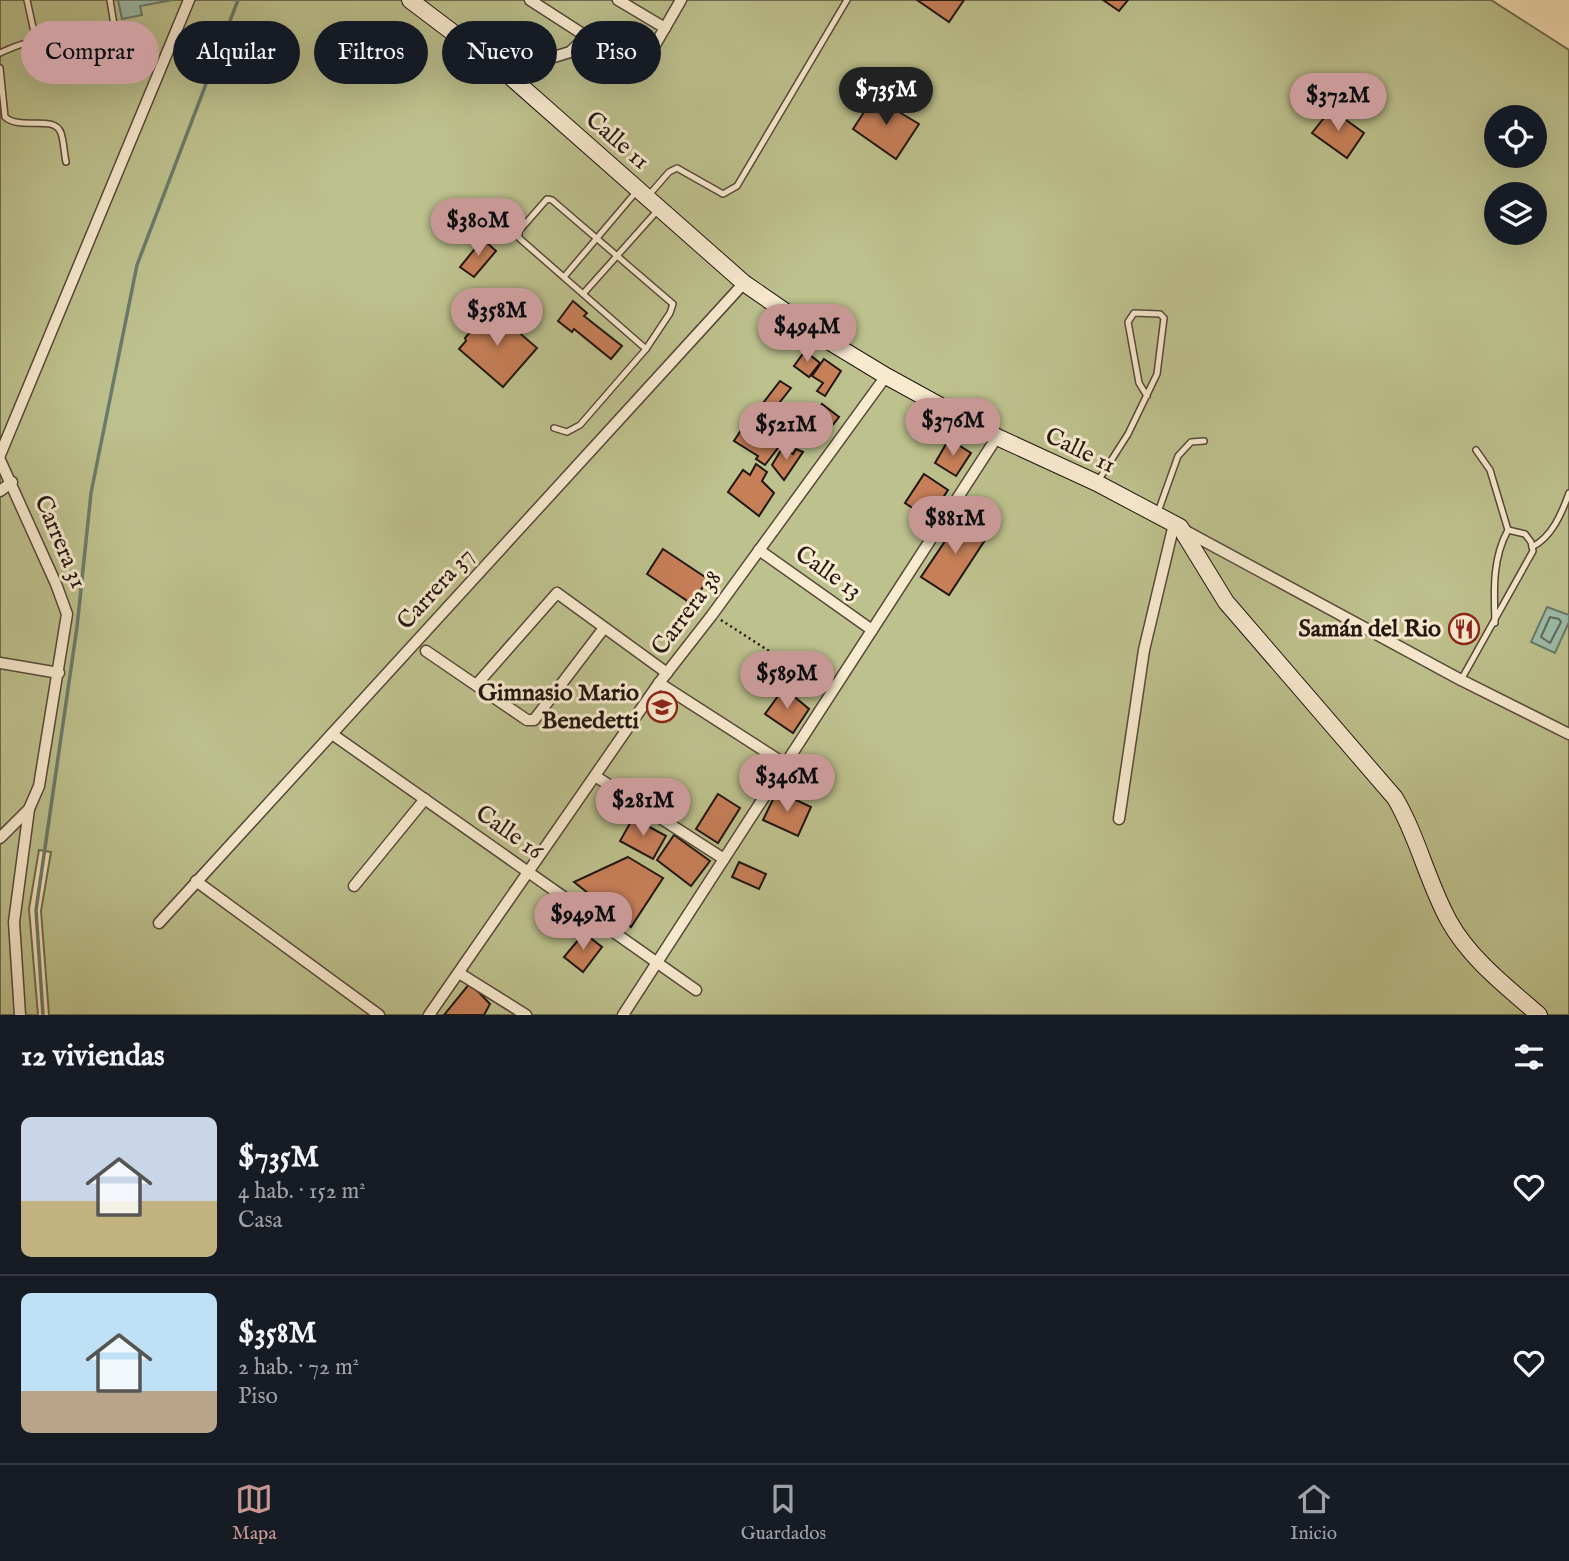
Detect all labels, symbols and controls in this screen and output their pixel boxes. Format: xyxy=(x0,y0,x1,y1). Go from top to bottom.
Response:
chip: Comprar xyxy=(21,21,159,84)
chip: Alquilar xyxy=(173,21,300,84)
chip: Filtros xyxy=(314,21,428,84)
chip: Nuevo xyxy=(442,21,557,84)
chip: Piso xyxy=(571,21,661,84)
pin: $735M xyxy=(837,68,935,127)
pin: $372M xyxy=(1289,74,1387,133)
text: $735M xyxy=(855,75,917,104)
text: $372M xyxy=(1306,81,1370,110)
street label: Calle 11 xyxy=(579,105,655,177)
map controls xyxy=(1484,105,1547,245)
button: locate xyxy=(1484,105,1547,168)
button: layers xyxy=(1484,182,1547,245)
pin: $380M xyxy=(429,198,527,258)
text: $380M xyxy=(446,206,510,235)
pin: $358M xyxy=(448,288,546,348)
text: $358M xyxy=(467,296,527,325)
pin: $494M xyxy=(758,304,856,364)
text: $494M xyxy=(774,312,840,341)
pin: $376M xyxy=(904,398,1002,458)
pin: $521M xyxy=(737,402,835,462)
text: $376M xyxy=(921,406,985,435)
text: $521M xyxy=(755,410,817,439)
street label: Calle 11 xyxy=(1040,421,1120,481)
street label: Carrera 31 xyxy=(26,491,94,593)
pin: $881M xyxy=(906,496,1004,556)
text: $881M xyxy=(925,504,985,533)
street label: Calle 13 xyxy=(789,539,867,607)
street label: Carrera 37 xyxy=(391,541,481,637)
street label: Carrera 38 xyxy=(645,564,729,662)
restaurant icon: Samán del Rio xyxy=(1447,612,1481,646)
place label: Samán del Rio xyxy=(1298,614,1441,645)
pin: $589M xyxy=(738,652,836,711)
text: $589M xyxy=(756,659,818,688)
place label: Gimnasio Mario Benedetti xyxy=(478,678,640,737)
school or university icon: Gimnasio Mario Benedetti xyxy=(645,690,679,724)
pin: $346M xyxy=(738,754,836,814)
text: $346M xyxy=(755,762,819,791)
pin: $281M xyxy=(594,778,692,838)
text: $281M xyxy=(612,786,674,815)
street label: Calle 16 xyxy=(469,799,550,868)
pin: $949M xyxy=(534,892,632,952)
text: $949M xyxy=(550,900,616,929)
text: 12 viviendas xyxy=(21,1038,164,1076)
icon: filters xyxy=(1510,1038,1548,1076)
text: $735M xyxy=(238,1139,319,1177)
icon: home xyxy=(77,1145,161,1229)
icon: heart xyxy=(1510,1168,1548,1206)
text: 4 hab. · 152 m² xyxy=(238,1177,366,1206)
text: Casa xyxy=(238,1206,282,1235)
text: $358M xyxy=(238,1315,317,1353)
icon: home xyxy=(77,1321,161,1405)
icon: heart xyxy=(1510,1344,1548,1382)
text: 2 hab. · 72 m² xyxy=(238,1353,359,1382)
text: Piso xyxy=(238,1382,278,1411)
tab: Mapa xyxy=(232,1480,277,1546)
tab: Guardados xyxy=(741,1480,826,1546)
tab: Inicio xyxy=(1290,1480,1337,1546)

